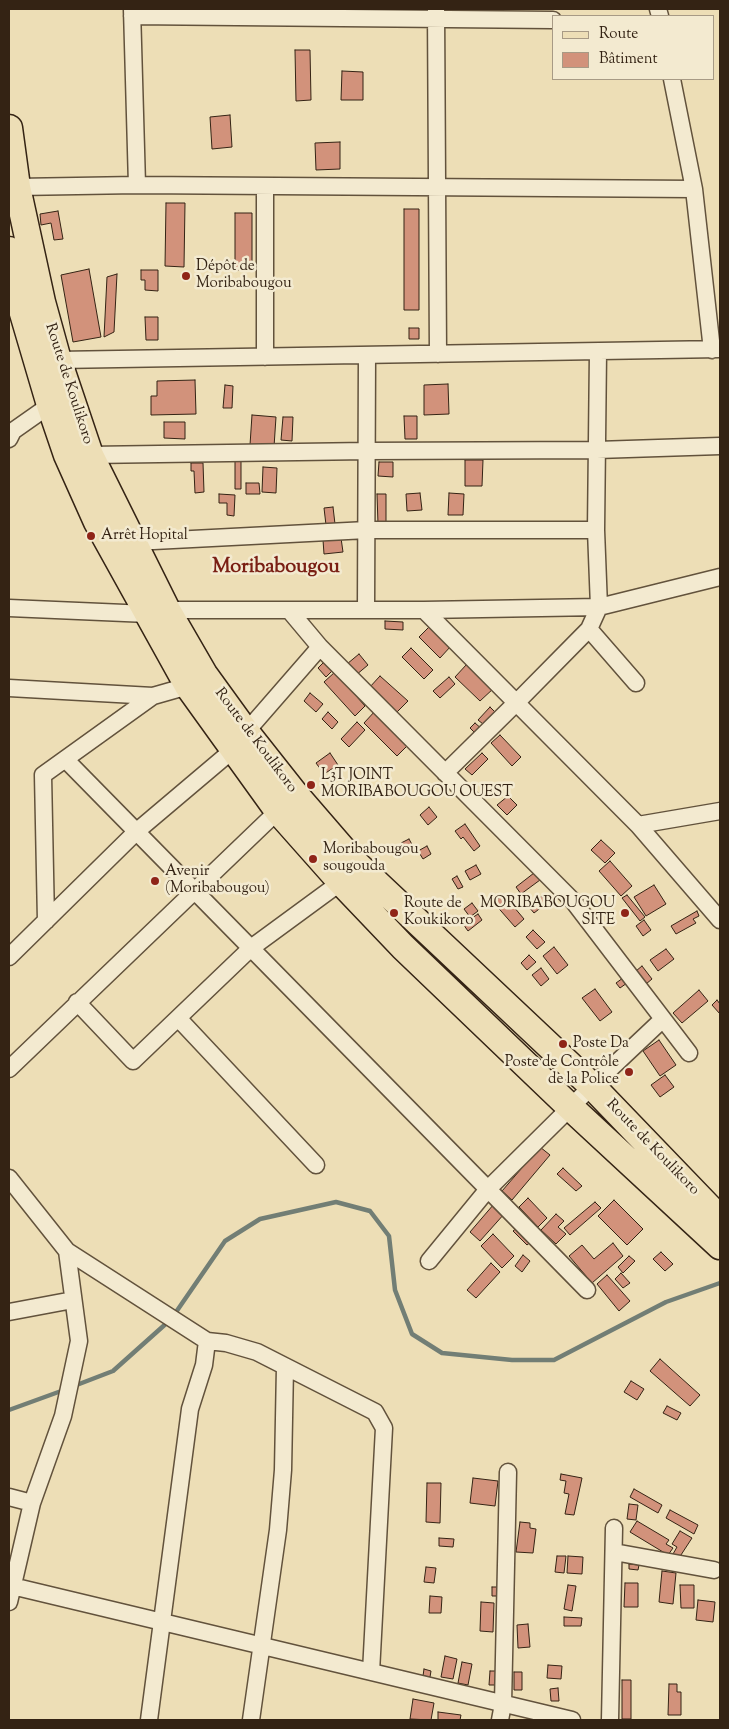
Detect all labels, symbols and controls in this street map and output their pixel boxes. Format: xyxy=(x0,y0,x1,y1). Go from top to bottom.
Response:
legend xyxy=(552,15,714,80)
text: Route xyxy=(599,24,638,45)
text: Bâtiment xyxy=(599,49,658,70)
place label: Dépôt de Moribabougou xyxy=(196,258,292,293)
marker: Dépôt de Moribabougou xyxy=(180,270,192,282)
street label: Route de Koulikoro xyxy=(40,321,96,447)
place label: Arrêt Hopital xyxy=(101,527,188,545)
marker: Arrêt Hopital xyxy=(85,530,97,542)
district label: Moribabougou xyxy=(212,557,340,581)
street label: Route de Koulikoro xyxy=(210,685,300,797)
place label: L3T JOINT MORIBABOUGOU OUEST xyxy=(321,767,513,802)
marker: L3T JOINT MORIBABOUGOU OUEST xyxy=(305,779,317,791)
place label: Moribabougou sougouda xyxy=(323,841,419,876)
marker: Moribabougou sougouda xyxy=(307,853,319,865)
place label: Avenir (Moribabougou) xyxy=(165,863,270,898)
marker: Avenir (Moribabougou) xyxy=(149,875,161,887)
place label: Route de Koukikoro xyxy=(404,895,473,930)
place label: MORIBABOUGOU SITE xyxy=(480,895,615,930)
marker: Route de Koukikoro xyxy=(388,907,400,919)
marker: MORIBABOUGOU SITE xyxy=(619,907,631,919)
place label: Poste Da xyxy=(573,1035,629,1053)
marker: Poste Da xyxy=(557,1038,569,1050)
place label: Poste de Contrôle de la Police xyxy=(505,1054,619,1089)
marker: Poste de Contrôle de la Police xyxy=(623,1066,635,1078)
street label: Route de Koulikoro xyxy=(602,1096,702,1200)

